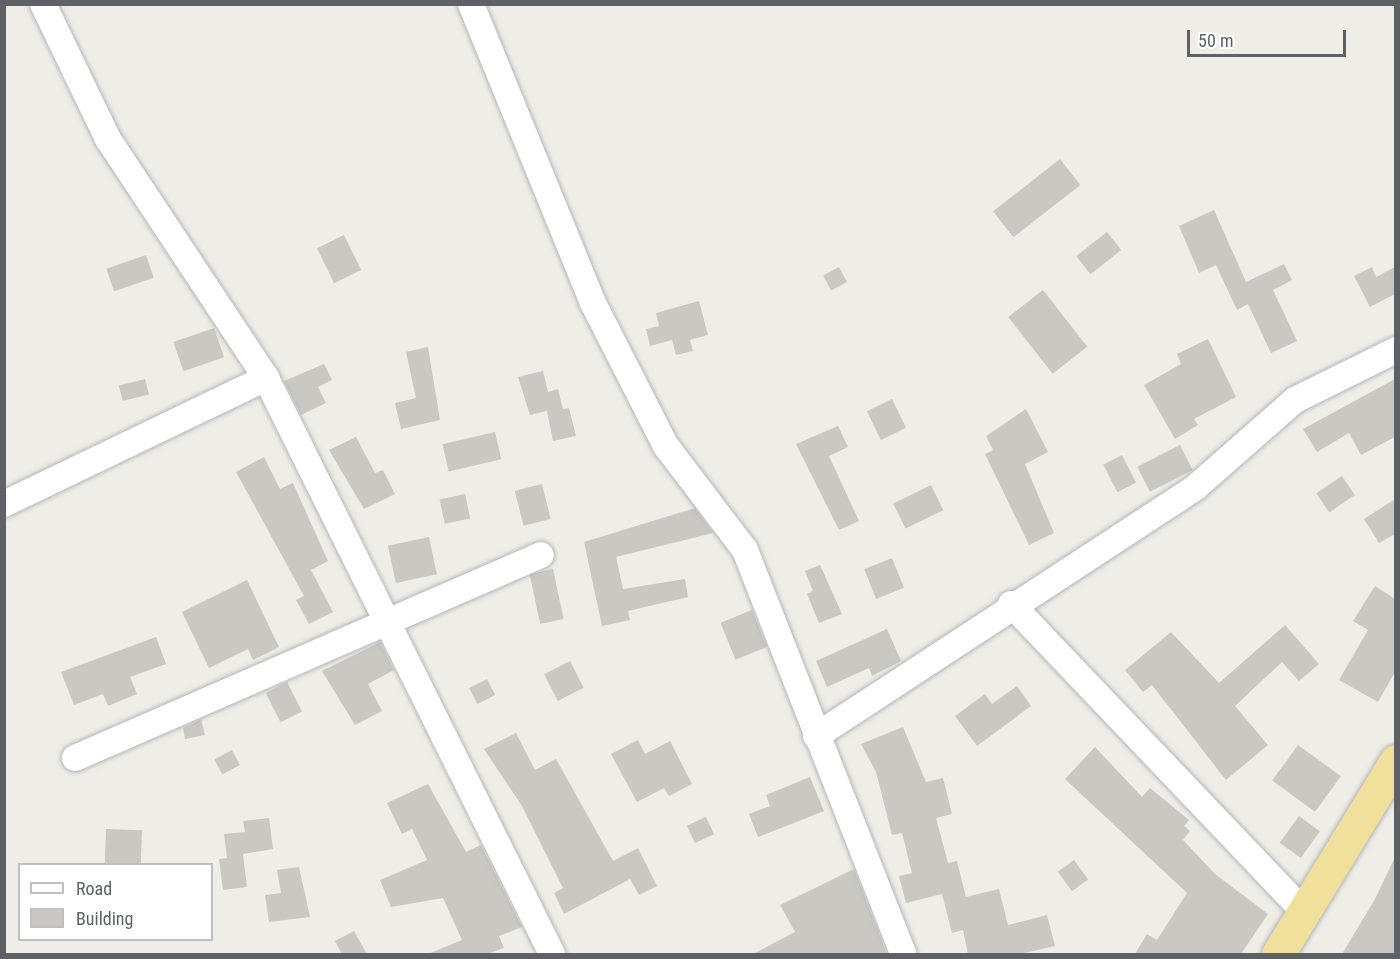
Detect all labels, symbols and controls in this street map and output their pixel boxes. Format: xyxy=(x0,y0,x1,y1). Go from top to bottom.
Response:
scale bar xyxy=(1190,18,1349,56)
text: 50 m xyxy=(1198,30,1233,51)
legend xyxy=(18,863,213,941)
text: Road xyxy=(76,878,112,899)
text: Building xyxy=(76,908,133,929)

